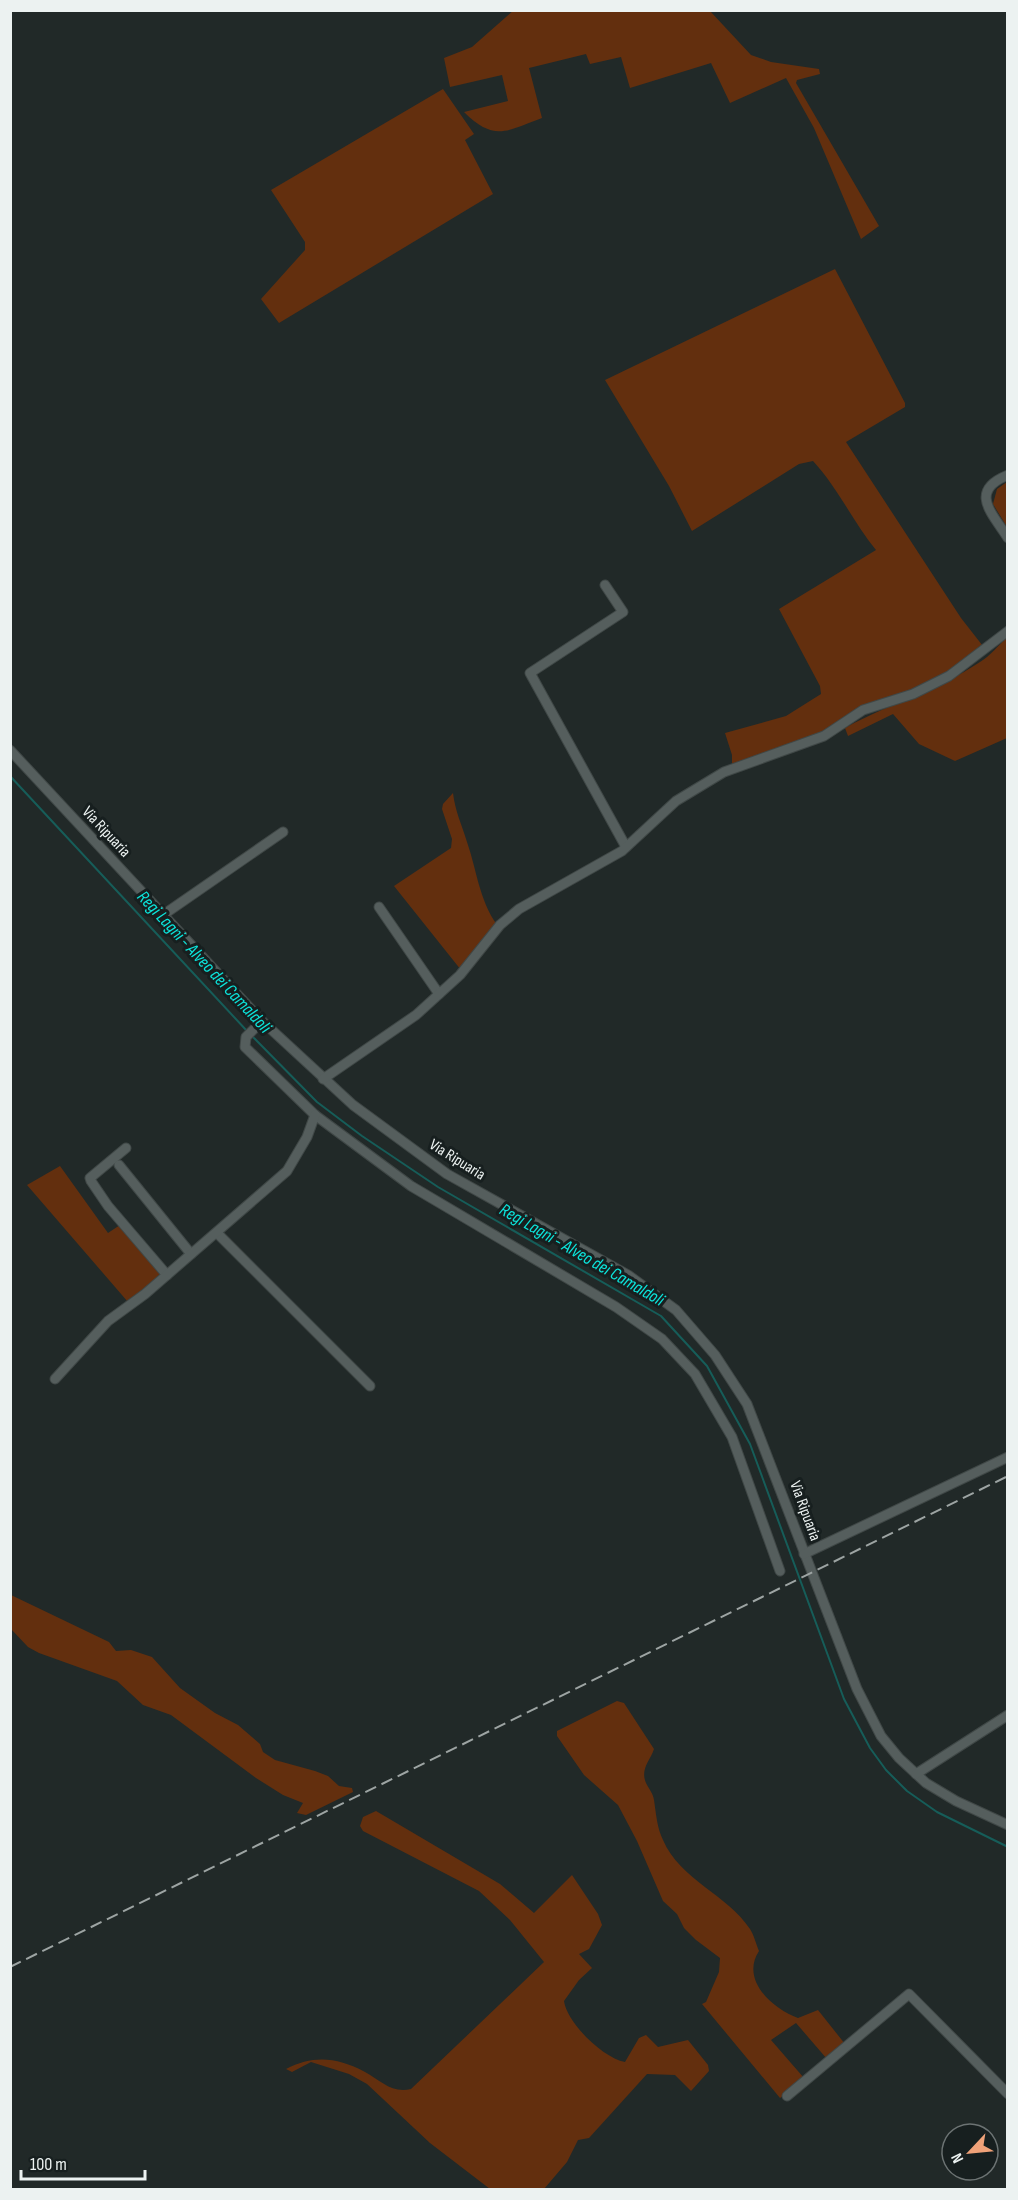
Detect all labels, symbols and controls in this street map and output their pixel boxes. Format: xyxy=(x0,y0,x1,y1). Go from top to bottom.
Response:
street label: Via Ripuaria xyxy=(78,803,134,861)
water label: Regi Lagni - Alveo dei Camaldoli xyxy=(133,887,276,1038)
street label: Via Ripuaria xyxy=(425,1135,489,1185)
water label: Regi Lagni - Alveo dei Camaldoli xyxy=(496,1199,669,1311)
street label: Via Ripuaria xyxy=(785,1478,825,1544)
north arrow xyxy=(940,2122,1000,2182)
scale bar xyxy=(21,2143,146,2181)
text: N xyxy=(947,2150,968,2166)
text: 100 m xyxy=(30,2154,67,2175)

